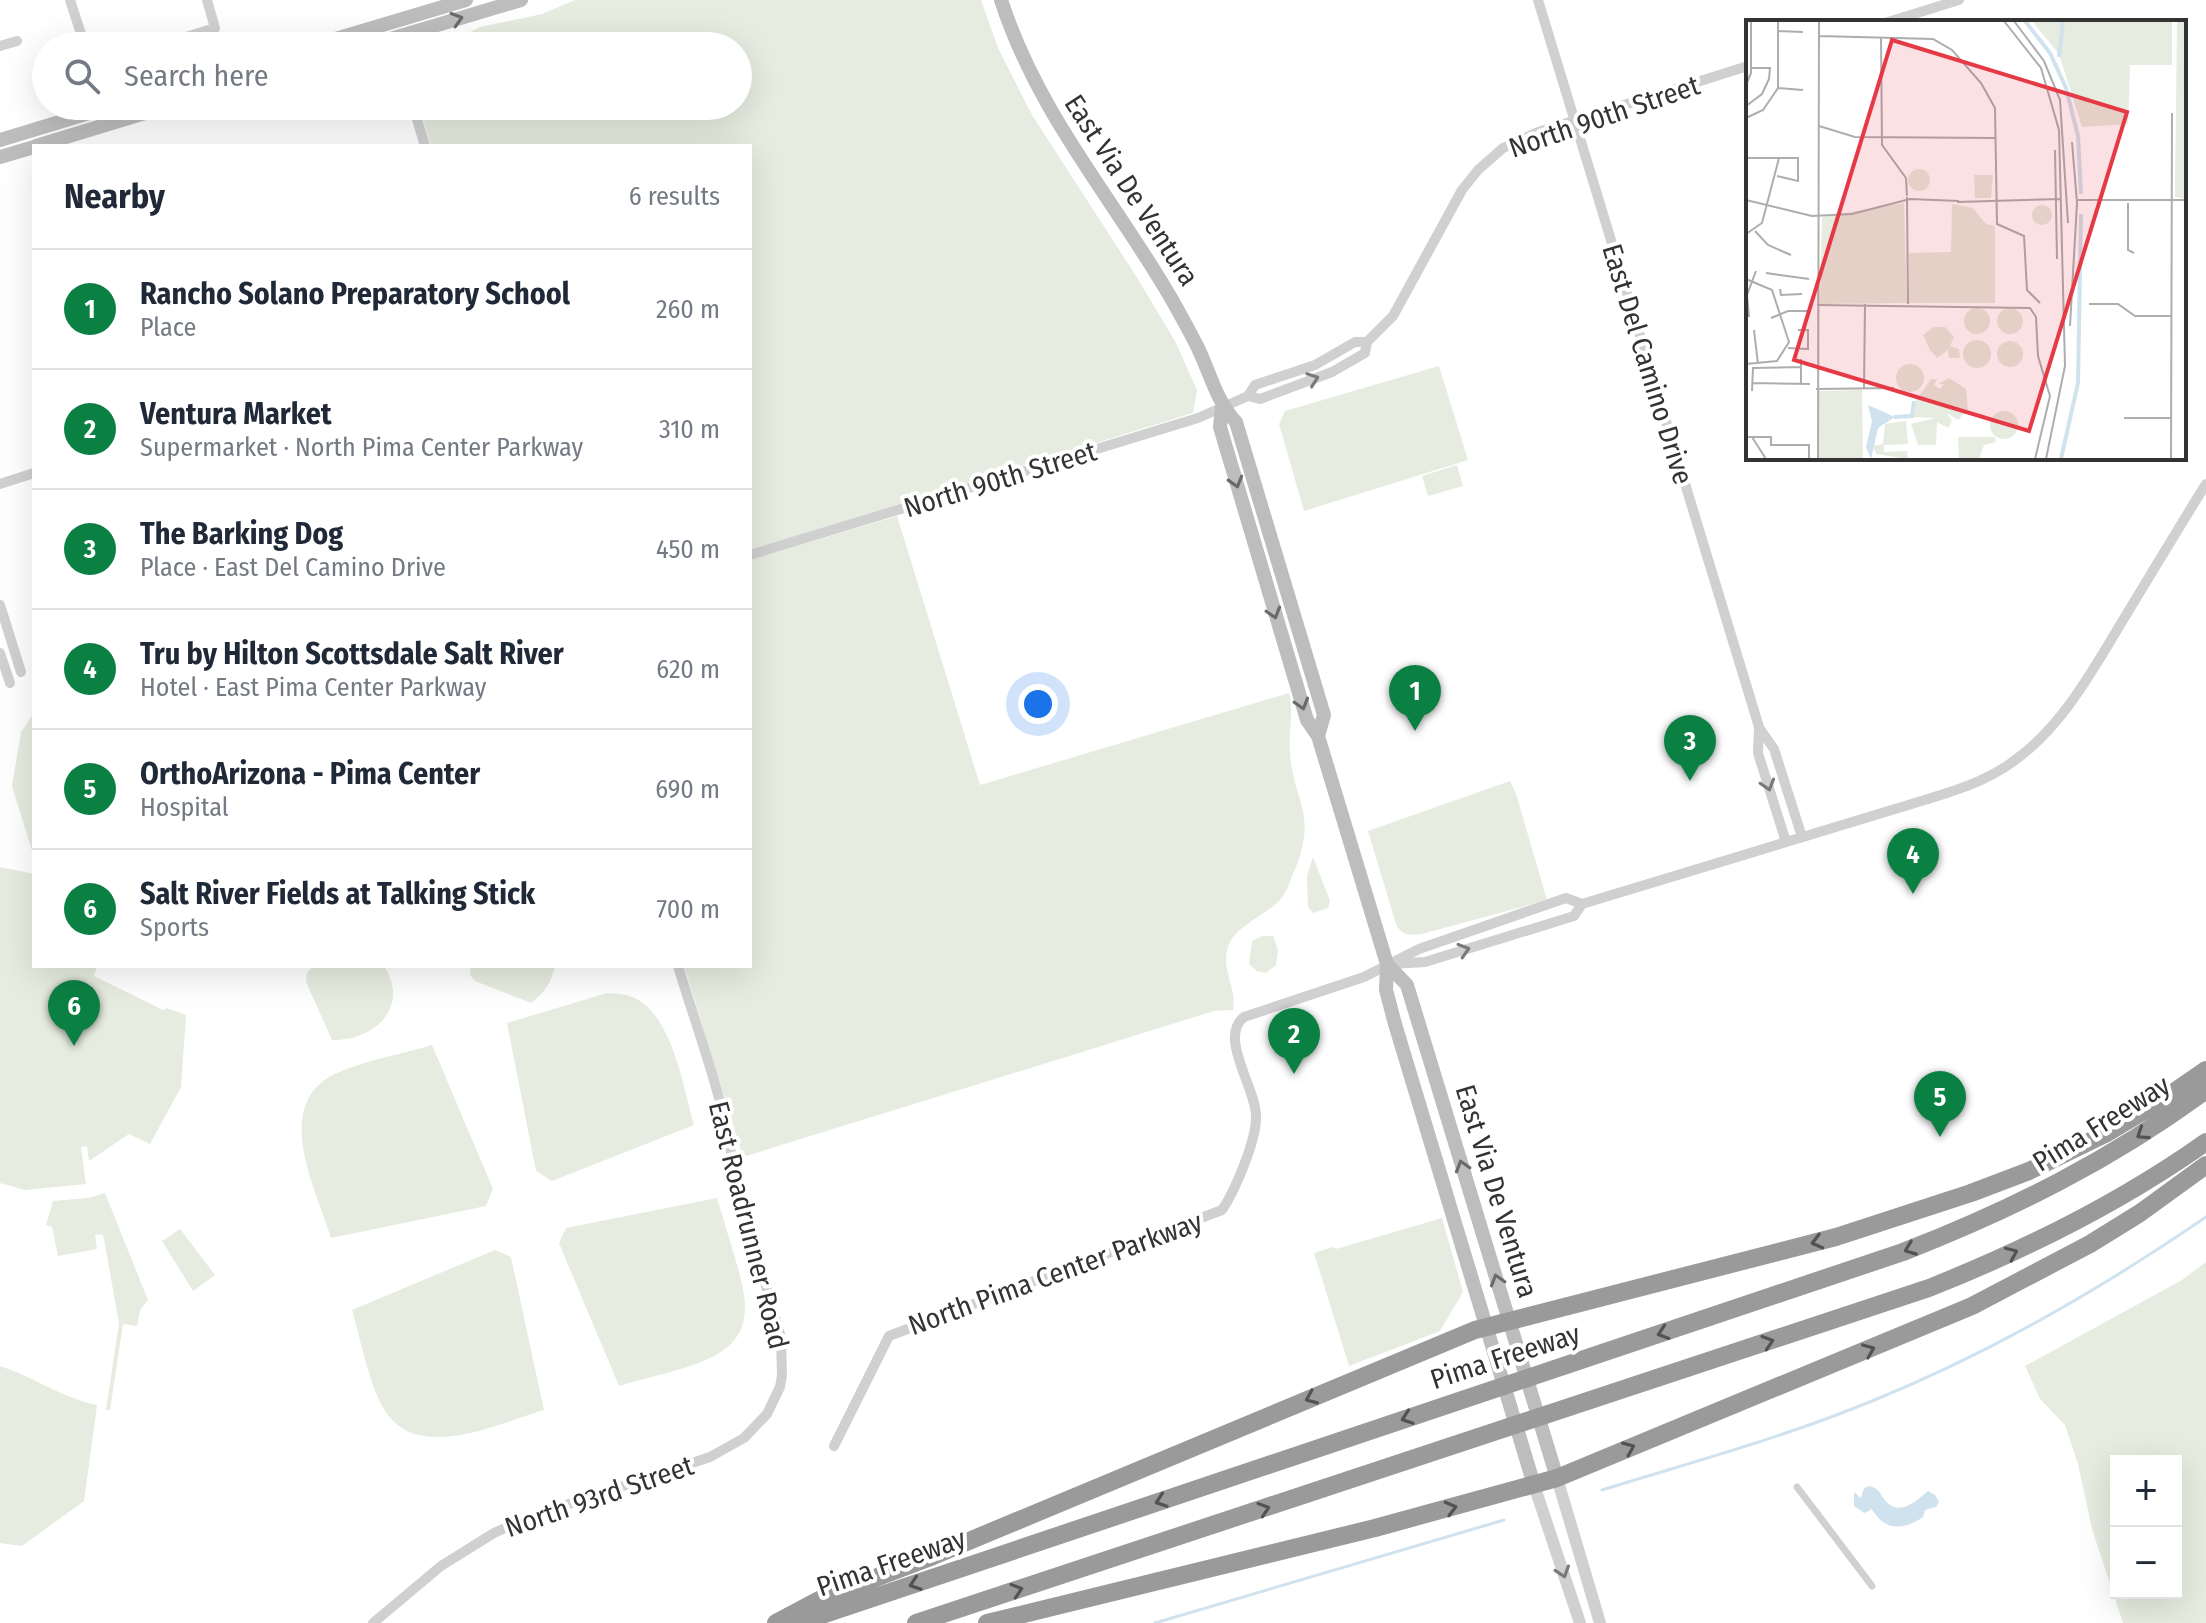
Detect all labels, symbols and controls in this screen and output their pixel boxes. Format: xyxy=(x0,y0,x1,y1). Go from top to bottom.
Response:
one-way arrow xyxy=(449,12,463,28)
inset map xyxy=(1746,20,2186,460)
search box xyxy=(32,32,752,120)
icon: search xyxy=(60,54,104,98)
text: Search here xyxy=(124,58,269,94)
street label: North 90th Street xyxy=(1504,68,1705,165)
street label: East Via De Ventura xyxy=(1058,89,1206,292)
text: Nearby xyxy=(64,176,165,217)
text: 6 results xyxy=(629,181,720,212)
street label: East Del Camino Drive xyxy=(1595,240,1700,488)
text: Rancho Solano Preparatory School xyxy=(140,276,570,312)
text: 1 xyxy=(85,294,96,325)
text: 260 m xyxy=(656,294,720,325)
text: Place xyxy=(140,312,196,343)
one-way arrow xyxy=(1306,372,1320,389)
text: Ventura Market xyxy=(140,396,331,432)
text: 2 xyxy=(84,414,96,445)
text: 310 m xyxy=(659,414,720,445)
text: Supermarket · North Pima Center Parkway xyxy=(140,432,583,463)
street label: North 90th Street xyxy=(900,434,1101,524)
one-way arrow xyxy=(1227,475,1243,489)
text: The Barking Dog xyxy=(140,516,343,552)
text: 3 xyxy=(84,534,96,565)
text: 450 m xyxy=(656,534,720,565)
text: Place · East Del Camino Drive xyxy=(140,552,446,583)
one-way arrow xyxy=(1265,606,1281,619)
text: Tru by Hilton Scottsdale Salt River xyxy=(140,636,564,672)
text: 4 xyxy=(83,654,97,685)
text: 620 m xyxy=(656,654,720,685)
pin: 1 xyxy=(1389,665,1441,731)
text: Hotel · East Pima Center Parkway xyxy=(140,672,486,703)
your location xyxy=(1018,684,1058,724)
one-way arrow xyxy=(1293,697,1309,711)
pin: 3 xyxy=(1664,715,1716,781)
text: OrthoArizona - Pima Center xyxy=(140,756,480,792)
text: 5 xyxy=(84,774,96,805)
text: 690 m xyxy=(655,774,720,805)
one-way arrow xyxy=(1759,778,1775,792)
text: Hospital xyxy=(140,792,229,823)
pin: 4 xyxy=(1887,828,1939,894)
text: Salt River Fields at Talking Stick xyxy=(140,876,535,912)
text: 6 xyxy=(83,894,97,925)
text: 700 m xyxy=(657,894,720,925)
text: Sports xyxy=(140,912,209,943)
one-way arrow xyxy=(1456,943,1470,959)
pin: 6 xyxy=(48,980,100,1046)
pin: 2 xyxy=(1268,1008,1320,1074)
street label: Pima Freeway xyxy=(2027,1068,2176,1179)
pin: 5 xyxy=(1914,1071,1966,1137)
street label: East Via De Ventura xyxy=(1448,1081,1545,1302)
street label: East Roadrunner Road xyxy=(702,1098,795,1352)
one-way arrow xyxy=(2136,1124,2151,1139)
one-way arrow xyxy=(1455,1159,1471,1173)
street label: North Pima Center Parkway xyxy=(904,1205,1207,1342)
one-way arrow xyxy=(1811,1233,1824,1250)
one-way arrow xyxy=(1903,1239,1917,1256)
one-way arrow xyxy=(2004,1247,2019,1263)
one-way arrow xyxy=(1490,1274,1506,1287)
street label: Pima Freeway xyxy=(1426,1317,1585,1396)
one-way arrow xyxy=(1657,1323,1671,1339)
one-way arrow xyxy=(1760,1335,1774,1351)
one-way arrow xyxy=(1862,1343,1876,1360)
one-way arrow xyxy=(1305,1389,1319,1405)
one-way arrow xyxy=(1401,1408,1415,1424)
one-way arrow xyxy=(1621,1442,1635,1458)
street label: North 93rd Street xyxy=(501,1449,699,1544)
map controls xyxy=(2110,1455,2182,1599)
button: + xyxy=(2110,1455,2182,1527)
one-way arrow xyxy=(1155,1491,1169,1507)
one-way arrow xyxy=(1443,1501,1457,1517)
one-way arrow xyxy=(1256,1502,1270,1518)
street label: Pima Freeway xyxy=(812,1521,970,1603)
button: − xyxy=(2110,1527,2182,1599)
one-way arrow xyxy=(1554,1565,1570,1579)
one-way arrow xyxy=(908,1574,922,1590)
one-way arrow xyxy=(1009,1583,1023,1599)

